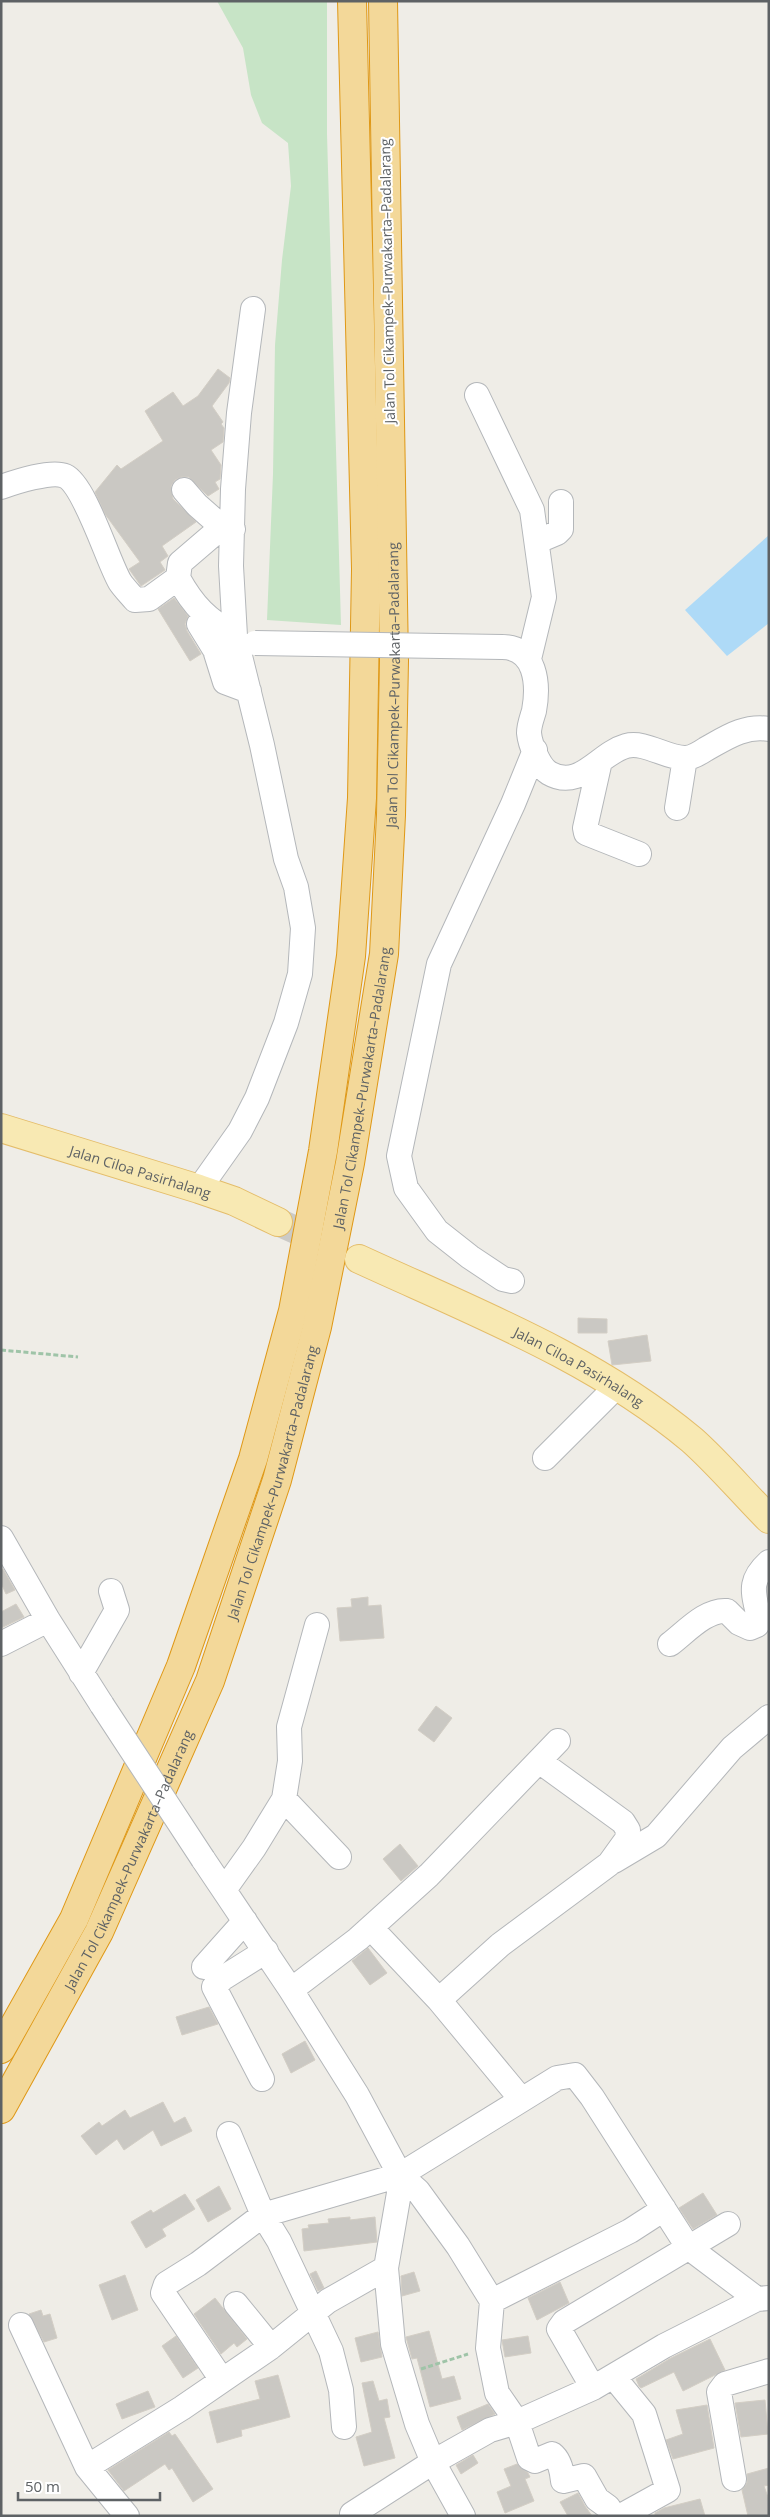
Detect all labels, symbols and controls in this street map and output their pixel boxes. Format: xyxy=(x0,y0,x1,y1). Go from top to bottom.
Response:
street label: Jalan Tol Cikampek–Purwakarta–Padalarang xyxy=(375,138,399,426)
street label: Jalan Tol Cikampek–Purwakarta–Padalarang xyxy=(381,542,404,830)
street label: Jalan Tol Cikampek–Purwakarta–Padalarang xyxy=(327,946,394,1232)
street label: Jalan Ciloa Pasirhalang xyxy=(66,1140,214,1202)
street label: Jalan Ciloa Pasirhalang xyxy=(509,1321,648,1411)
street label: Jalan Tol Cikampek–Purwakarta–Padalarang xyxy=(221,1343,321,1624)
street label: Jalan Tol Cikampek–Purwakarta–Padalarang xyxy=(58,1726,197,1995)
scale bar xyxy=(18,2470,160,2502)
text: 50 m xyxy=(25,2476,60,2496)

